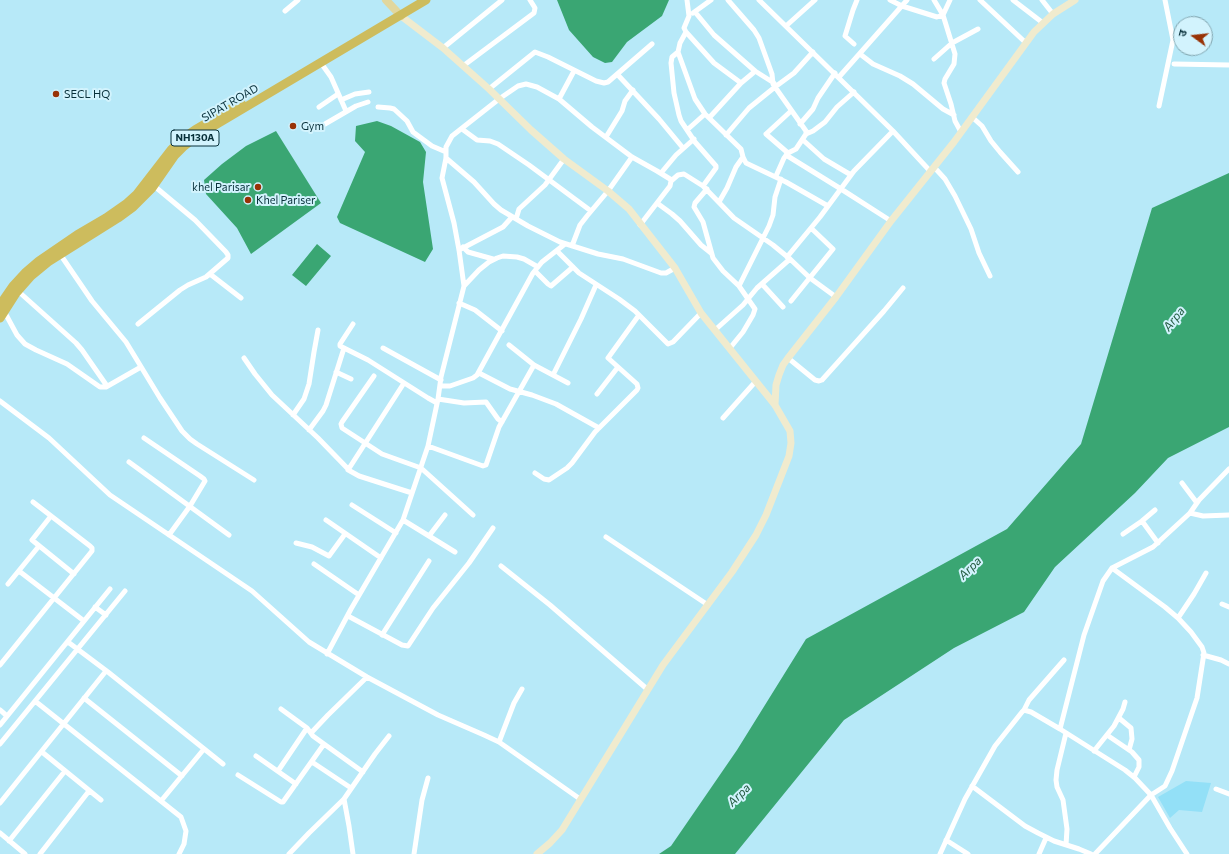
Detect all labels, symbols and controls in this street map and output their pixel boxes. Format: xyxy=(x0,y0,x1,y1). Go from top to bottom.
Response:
north arrow xyxy=(1173,16,1213,56)
text: उ xyxy=(1175,28,1189,38)
street label: SIPAT ROAD xyxy=(199,81,261,125)
place label: SECL HQ xyxy=(64,87,110,101)
marker: SECL HQ xyxy=(51,89,61,99)
place label: Gym xyxy=(301,119,324,133)
marker: Gym xyxy=(288,121,298,131)
road number: NH130A xyxy=(171,130,219,146)
place label: khel Parisar xyxy=(192,180,250,194)
marker: khel Parisar xyxy=(253,182,263,192)
place label: Khel Pariser xyxy=(256,193,315,207)
marker: Khel Pariser xyxy=(243,195,253,205)
water label: Arpa xyxy=(1160,304,1188,334)
water label: Arpa xyxy=(956,554,984,582)
water label: Arpa xyxy=(725,781,753,809)

